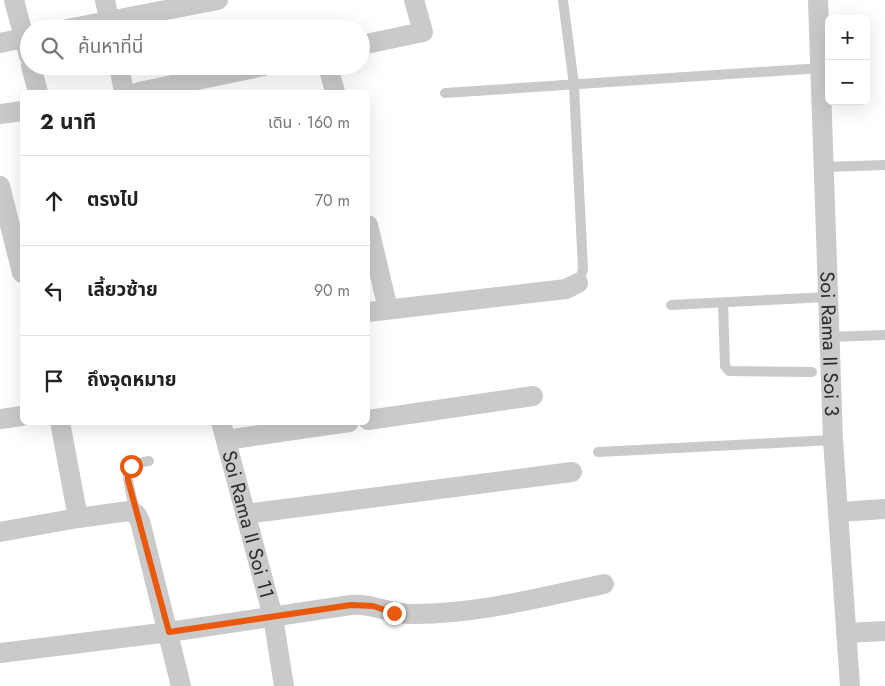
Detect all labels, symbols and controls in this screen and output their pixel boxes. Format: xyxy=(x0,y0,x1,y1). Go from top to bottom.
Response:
map controls xyxy=(825,15,870,105)
button: + xyxy=(825,15,870,60)
search box xyxy=(20,20,370,75)
text: ค้นหาที่นี่ xyxy=(78,33,143,60)
icon: search xyxy=(38,34,66,62)
button: − xyxy=(825,60,870,105)
text: 2 นาที xyxy=(40,107,96,137)
text: เดิน · 160 m xyxy=(268,111,350,134)
text: ตรงไป xyxy=(87,186,139,213)
icon: ahead xyxy=(40,187,68,215)
text: 70 m xyxy=(315,189,350,212)
street label: Soi Rama II Soi 3 xyxy=(813,271,847,417)
text: เลี้ยวซ้าย xyxy=(87,276,158,303)
icon: left xyxy=(40,277,68,305)
text: 90 m xyxy=(314,279,350,302)
text: ถึงจุดหมาย xyxy=(87,366,177,393)
icon: arrive xyxy=(40,367,68,395)
street label: Soi Rama II Soi 11 xyxy=(215,447,282,602)
route start xyxy=(120,455,143,478)
route end xyxy=(383,602,406,625)

